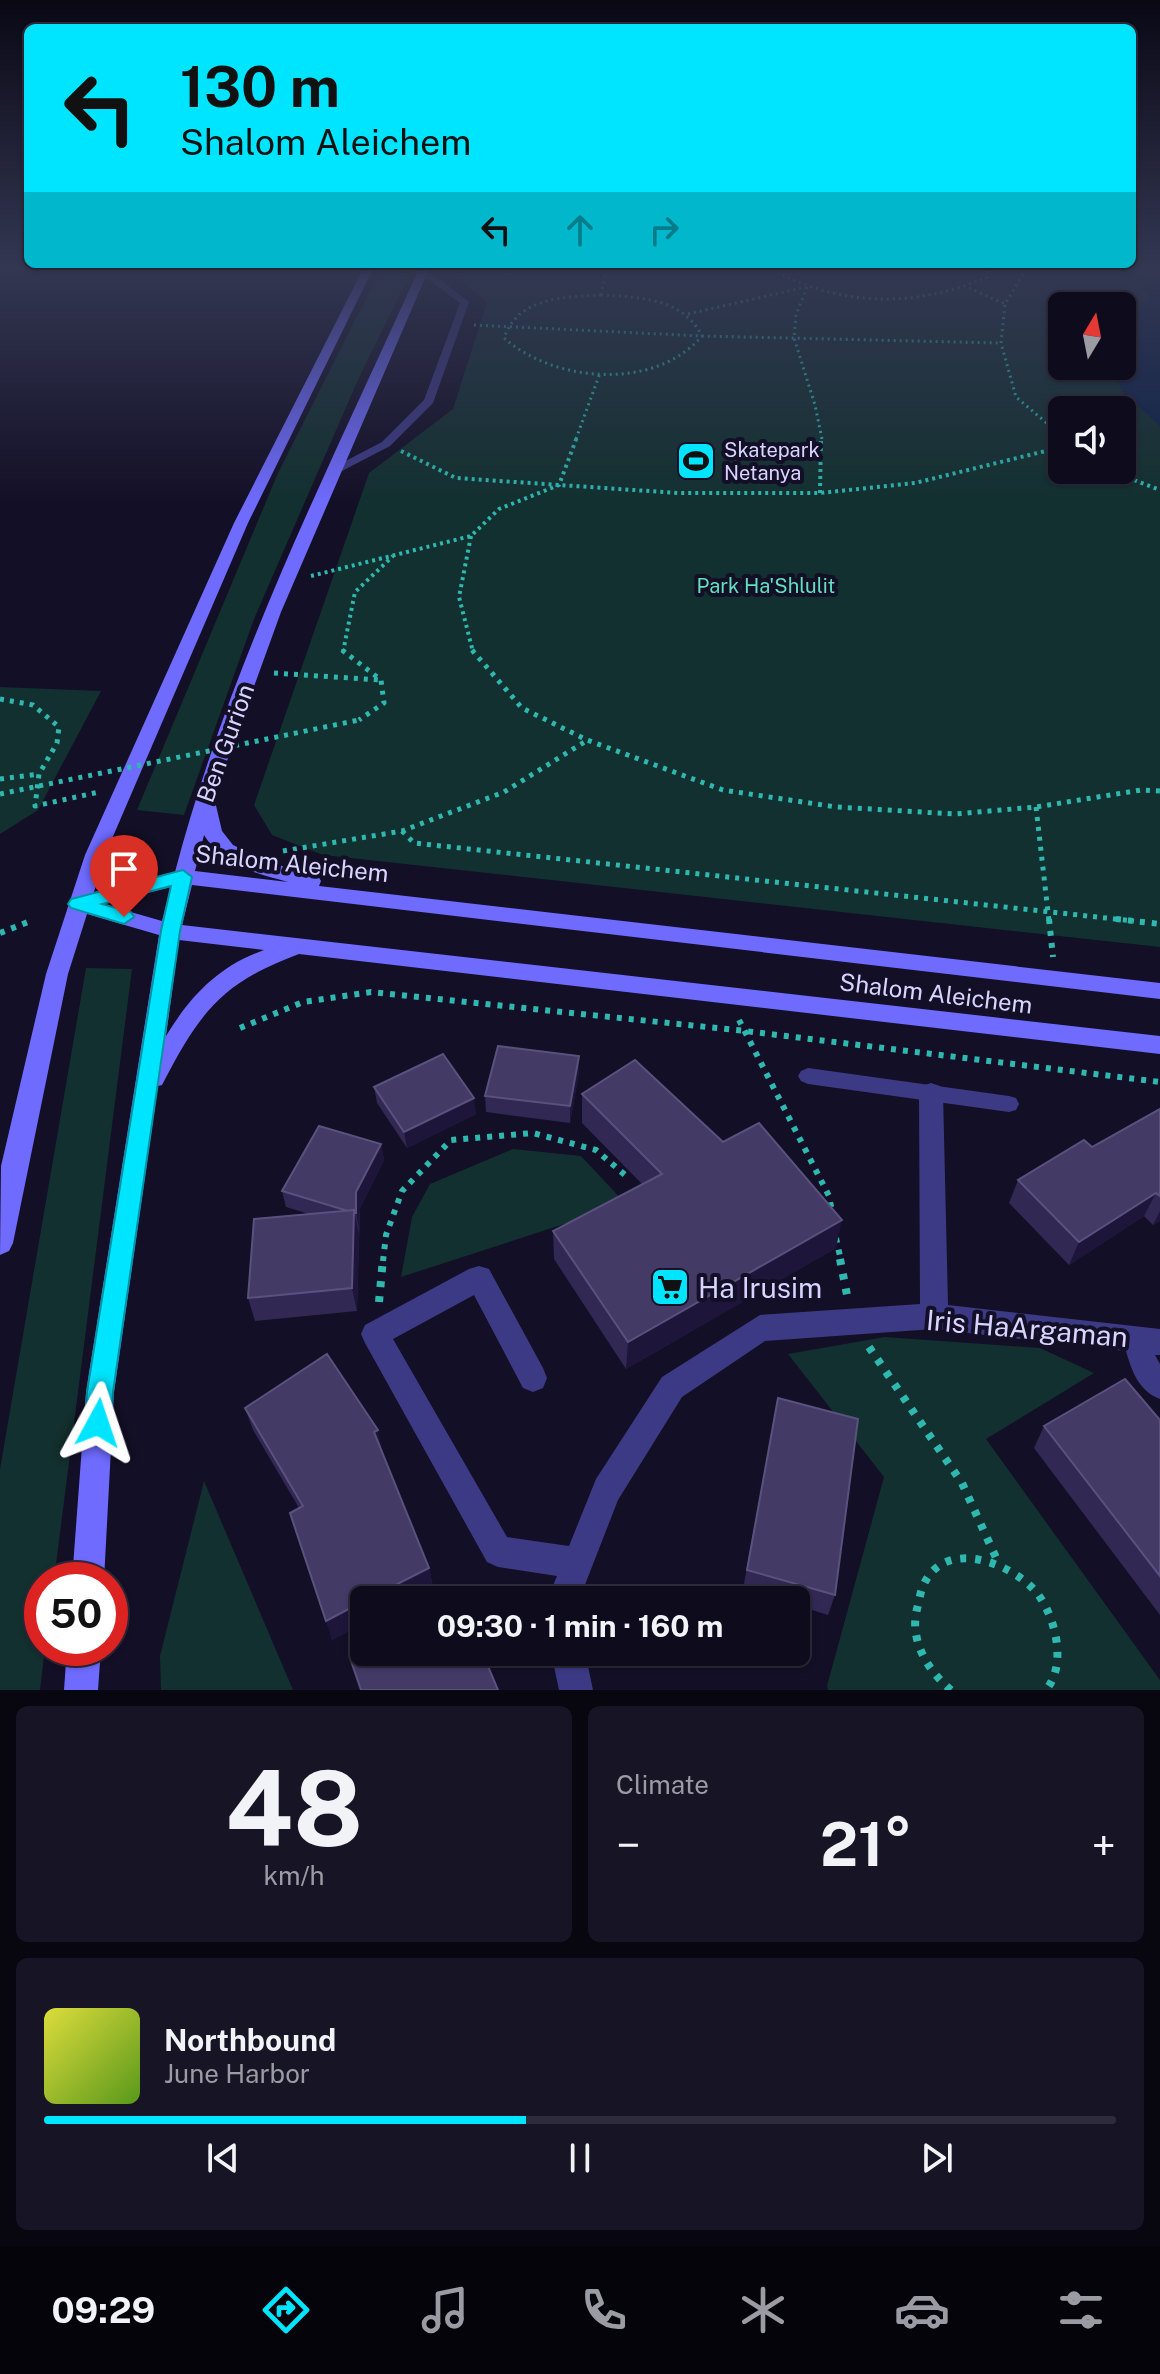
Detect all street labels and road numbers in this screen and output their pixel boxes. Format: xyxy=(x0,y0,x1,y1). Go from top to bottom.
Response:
street label: Ben Gurion xyxy=(191,680,259,806)
street label: Shalom Aleichem xyxy=(194,839,390,887)
street label: Shalom Aleichem xyxy=(838,967,1034,1019)
street label: Iris HaArgaman xyxy=(925,1303,1129,1353)

